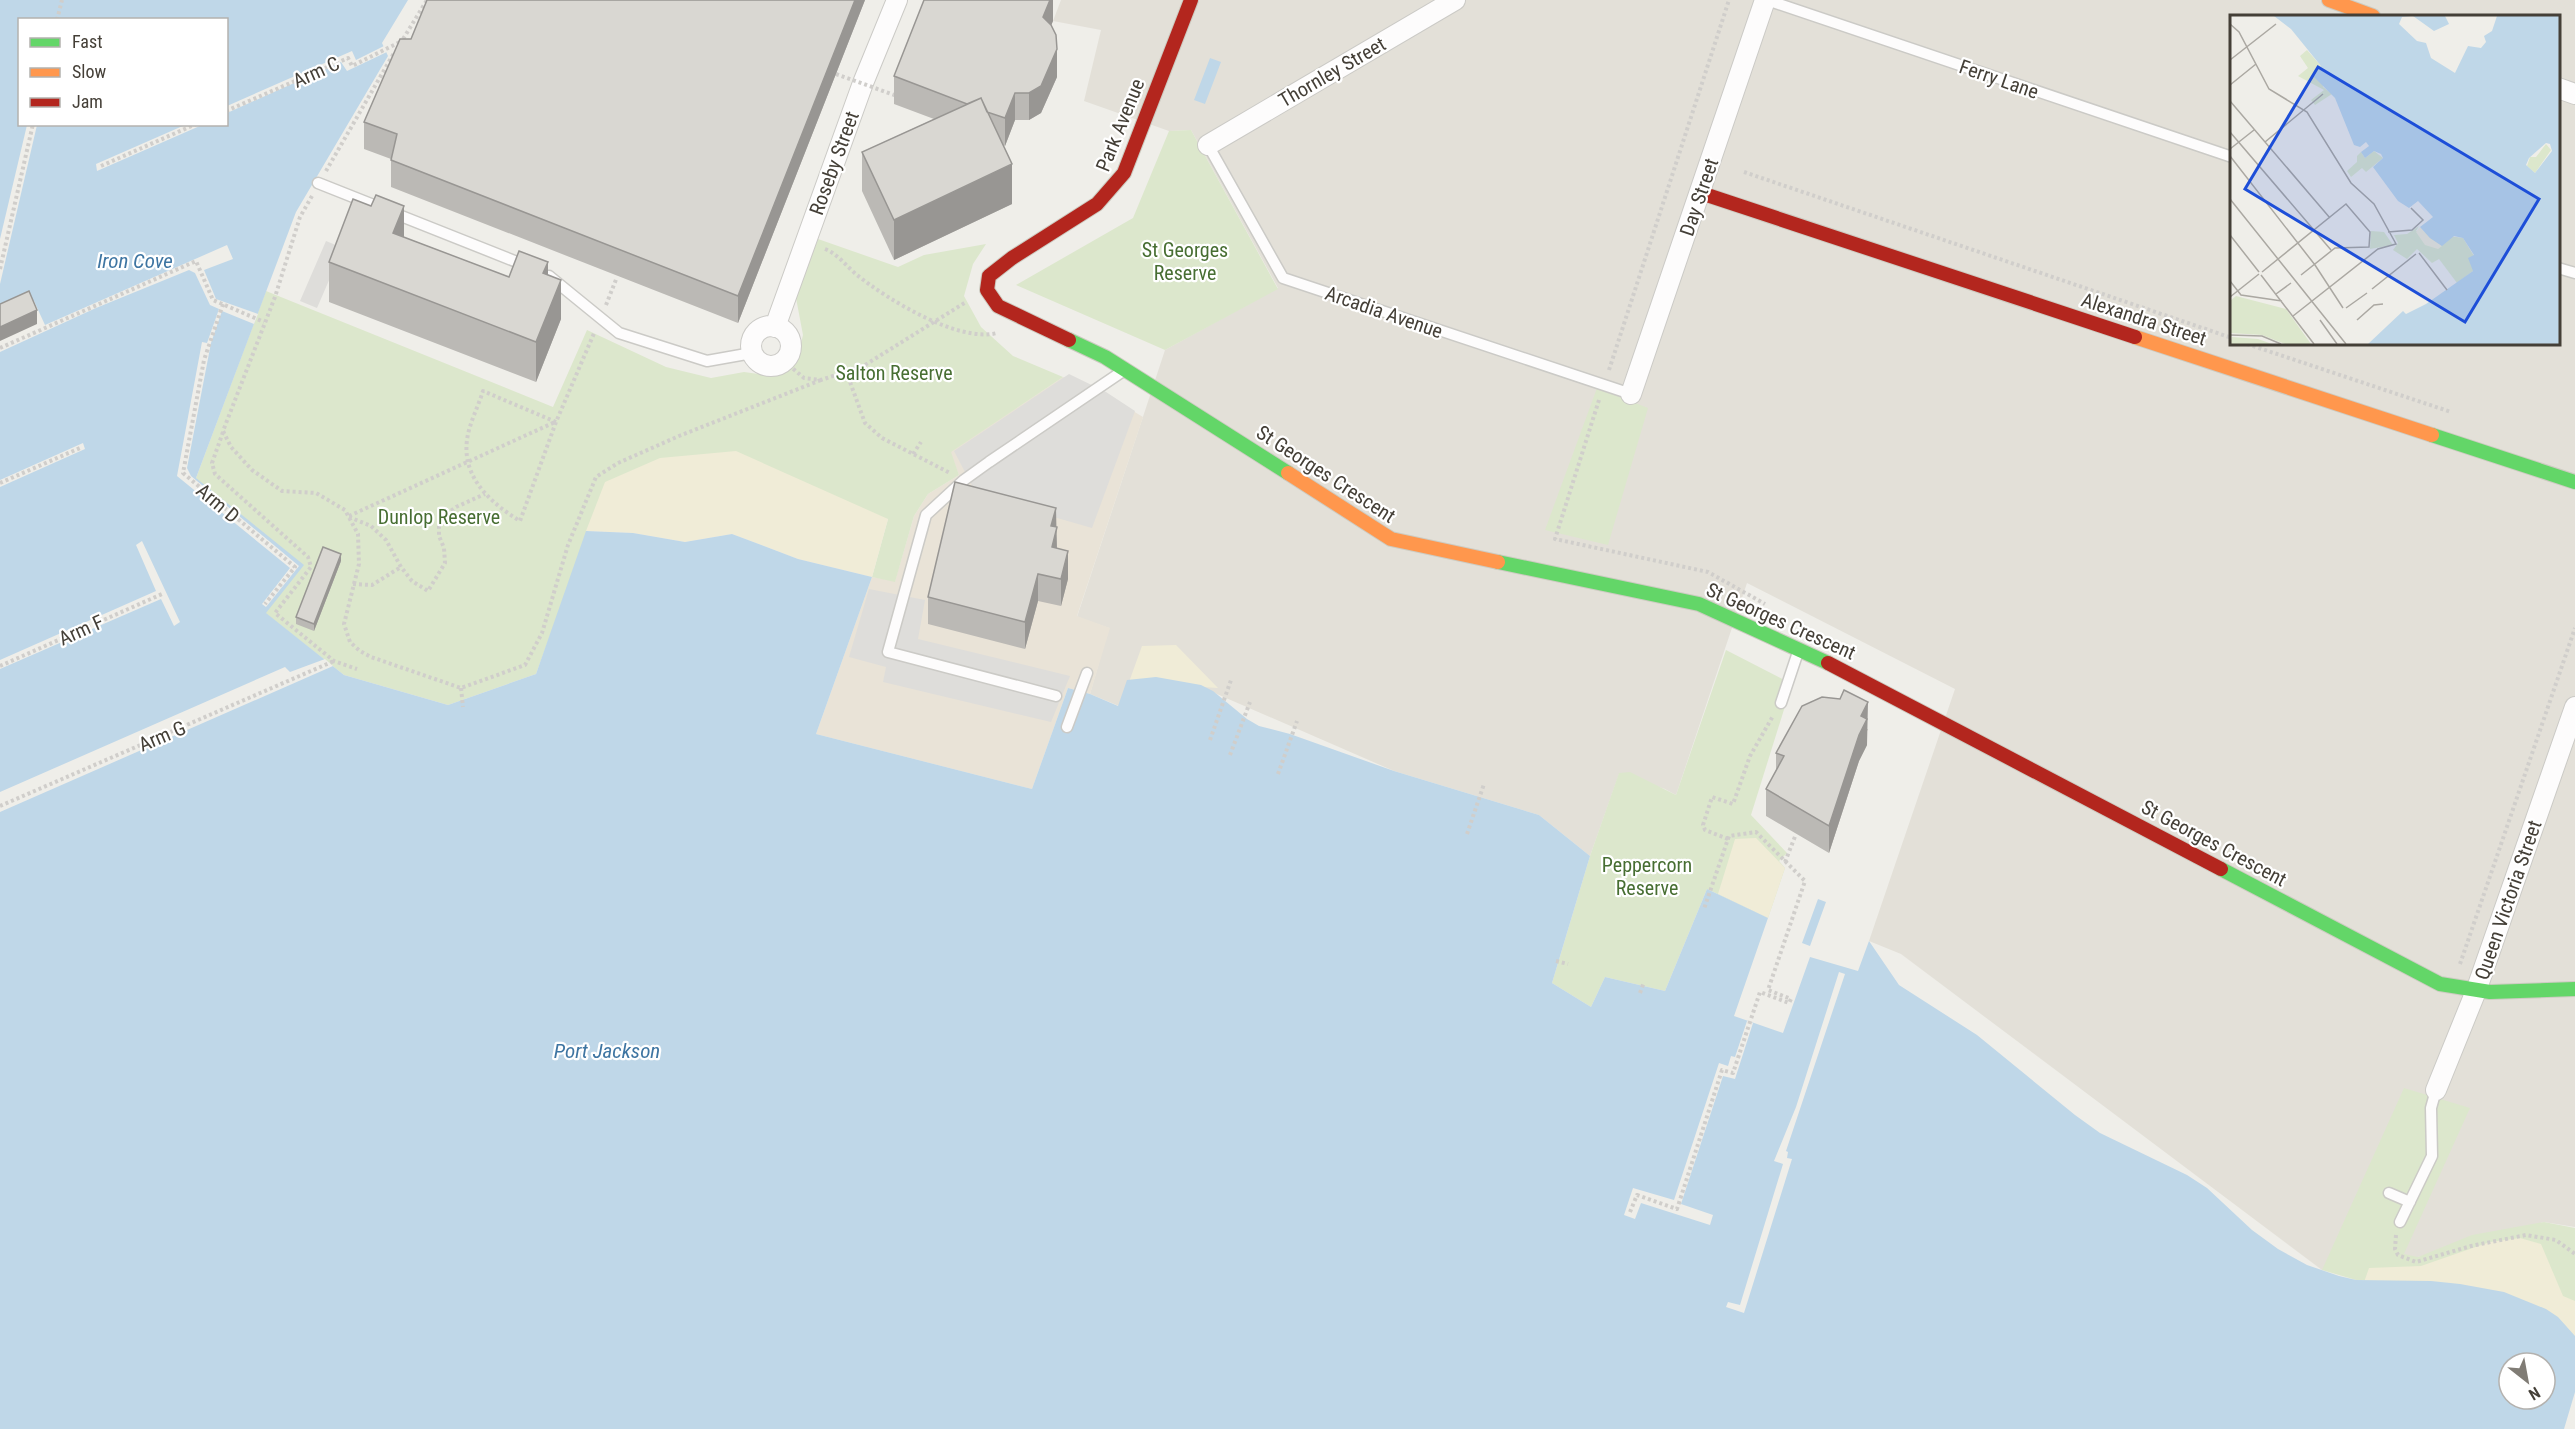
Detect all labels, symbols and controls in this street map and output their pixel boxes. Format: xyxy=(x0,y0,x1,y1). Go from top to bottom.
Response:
inset map xyxy=(2230,15,2560,345)
legend xyxy=(18,18,228,126)
text: Fast xyxy=(72,31,103,52)
street label: Thornley Street xyxy=(1274,32,1390,112)
street label: Arm C xyxy=(289,51,343,93)
street label: Ferry Lane xyxy=(1956,54,2042,104)
text: Slow xyxy=(72,61,107,82)
street label: Park Avenue xyxy=(1091,75,1149,175)
text: Jam xyxy=(72,91,103,112)
street label: Roseby Street xyxy=(804,108,864,218)
street label: Day Street xyxy=(1675,155,1723,239)
park label: St Georges Reserve xyxy=(1142,238,1228,285)
water label: Iron Cove xyxy=(97,249,173,273)
street label: Arcadia Avenue xyxy=(1322,281,1446,343)
street label: Alexandra Street xyxy=(2078,287,2210,351)
park label: Salton Reserve xyxy=(835,361,953,385)
street label: St Georges Crescent xyxy=(1252,420,1400,528)
street label: Arm D xyxy=(192,478,244,528)
park label: Dunlop Reserve xyxy=(378,505,500,529)
street label: St Georges Crescent xyxy=(1703,577,1859,665)
street label: Arm F xyxy=(55,609,107,651)
street label: Arm G xyxy=(135,715,189,757)
street label: St Georges Crescent xyxy=(2137,795,2291,891)
street label: Queen Victoria Street xyxy=(2469,817,2547,983)
park label: Peppercorn Reserve xyxy=(1602,853,1692,900)
water label: Port Jackson xyxy=(554,1039,660,1063)
north arrow xyxy=(2497,1351,2557,1411)
text: N xyxy=(2525,1383,2544,1404)

